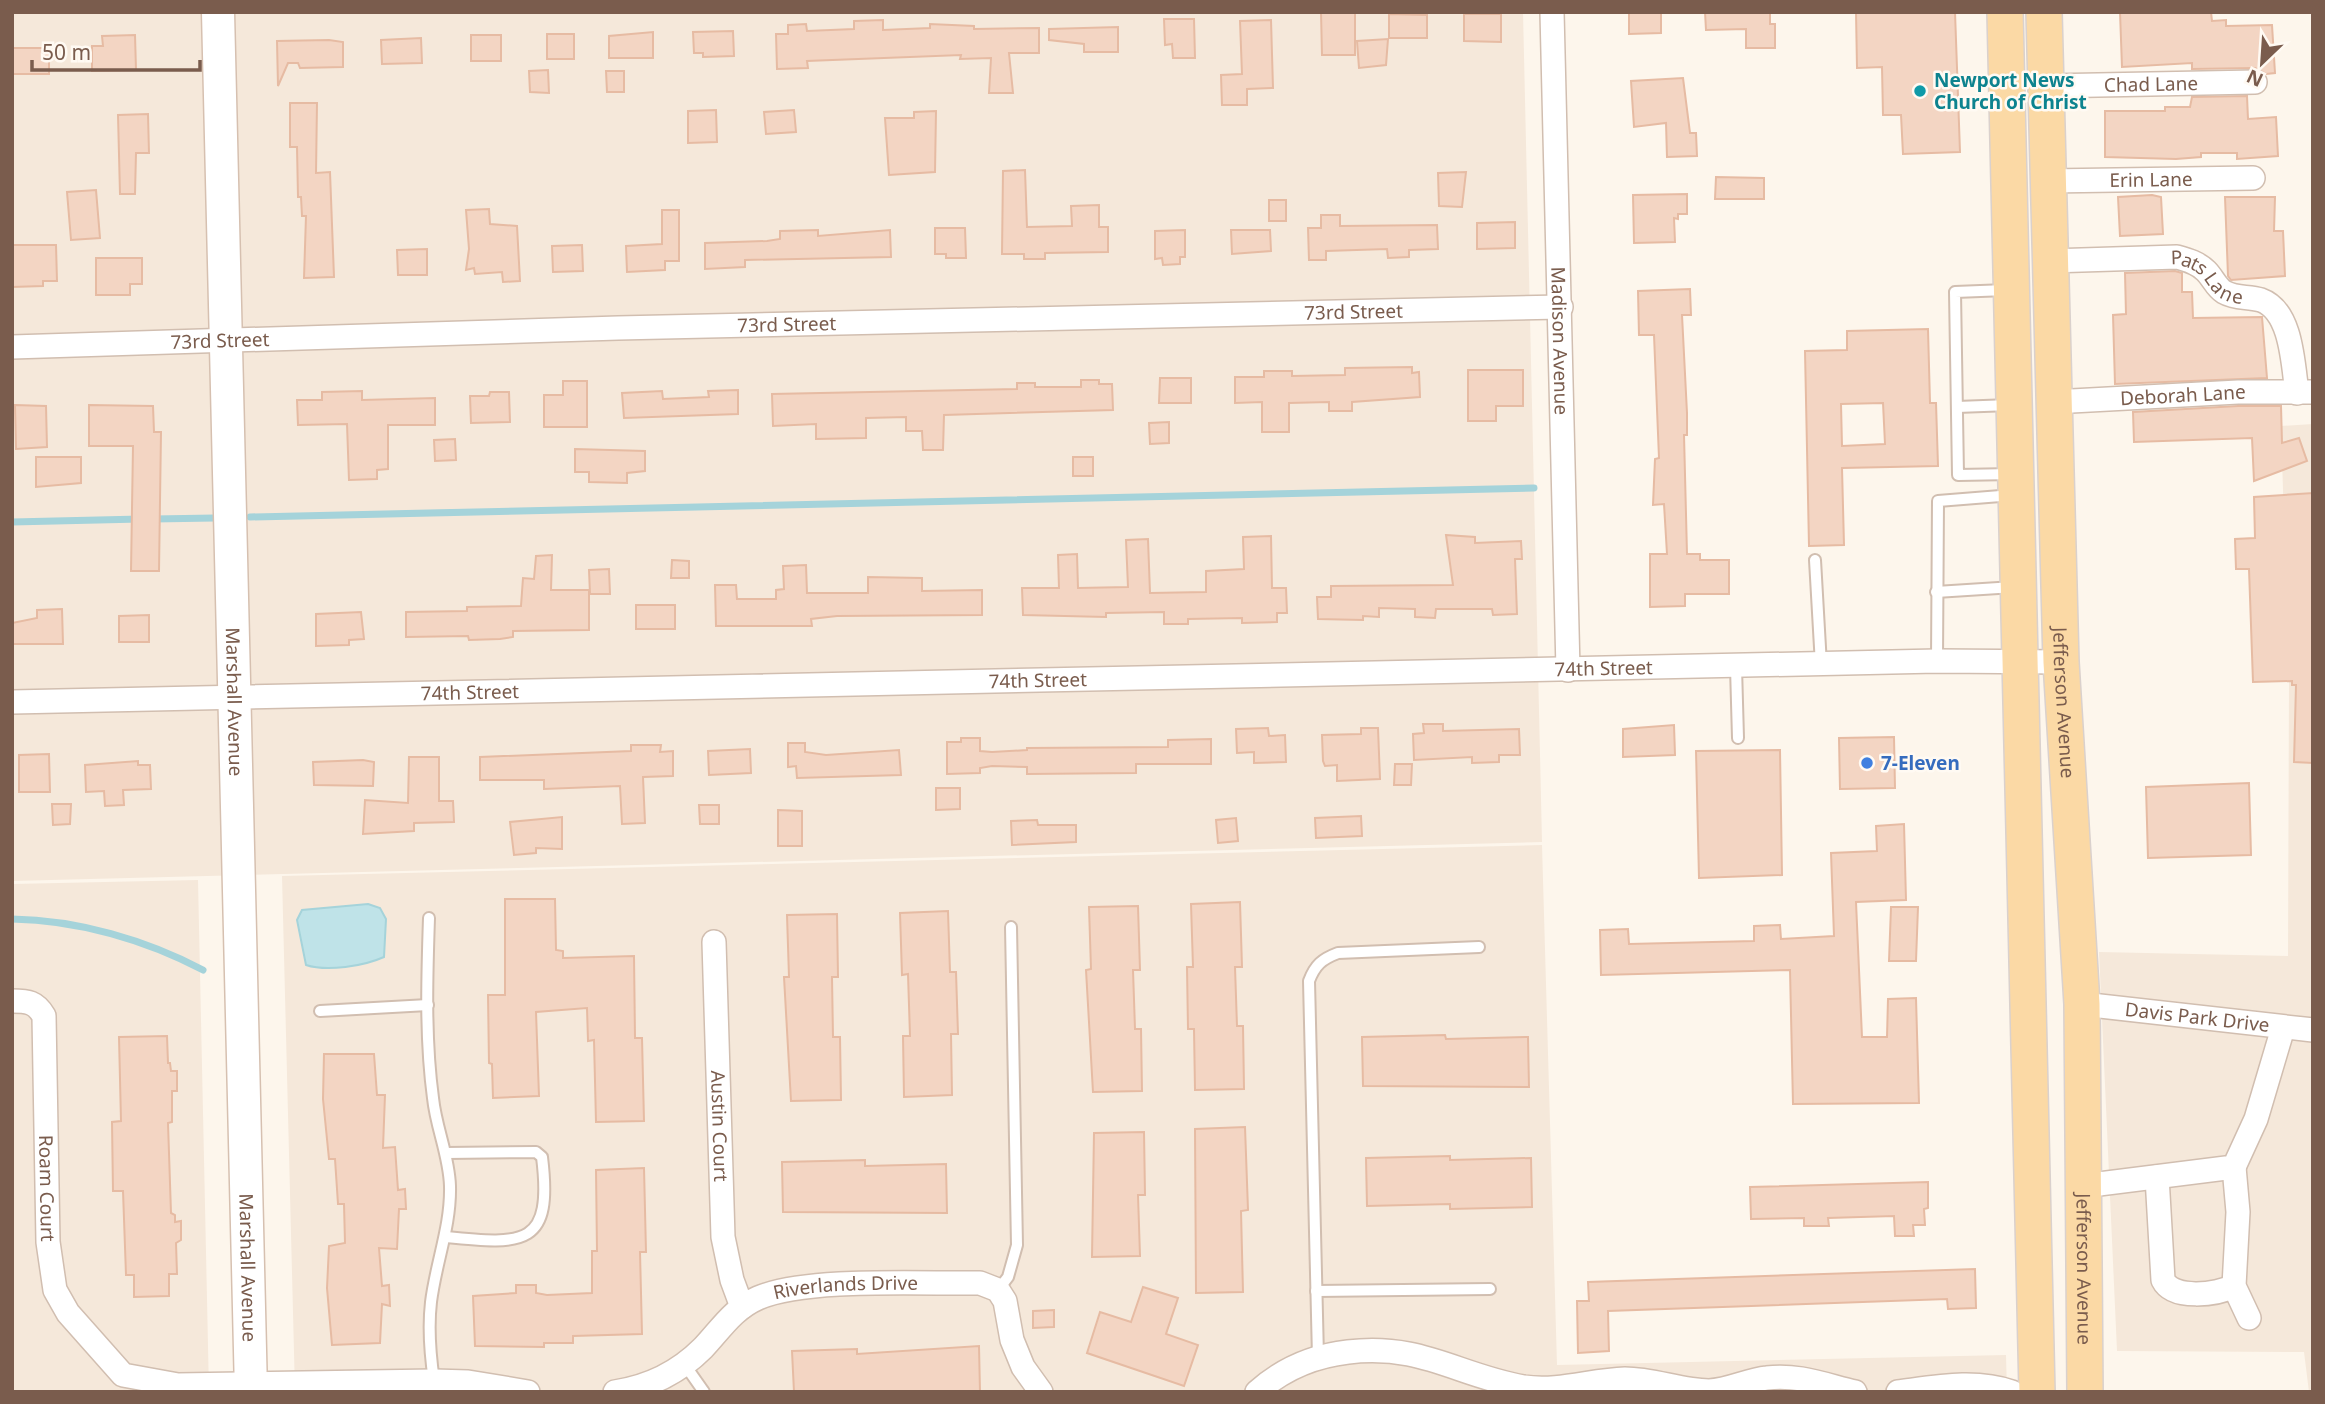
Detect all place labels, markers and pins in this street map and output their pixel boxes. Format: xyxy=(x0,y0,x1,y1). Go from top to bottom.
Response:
place label: Newport News Church of Christ xyxy=(1934,67,2087,115)
marker: Newport News Church of Christ xyxy=(1912,83,1928,99)
place label: 7-Eleven xyxy=(1881,750,1960,776)
marker: 7-Eleven xyxy=(1859,755,1875,771)

